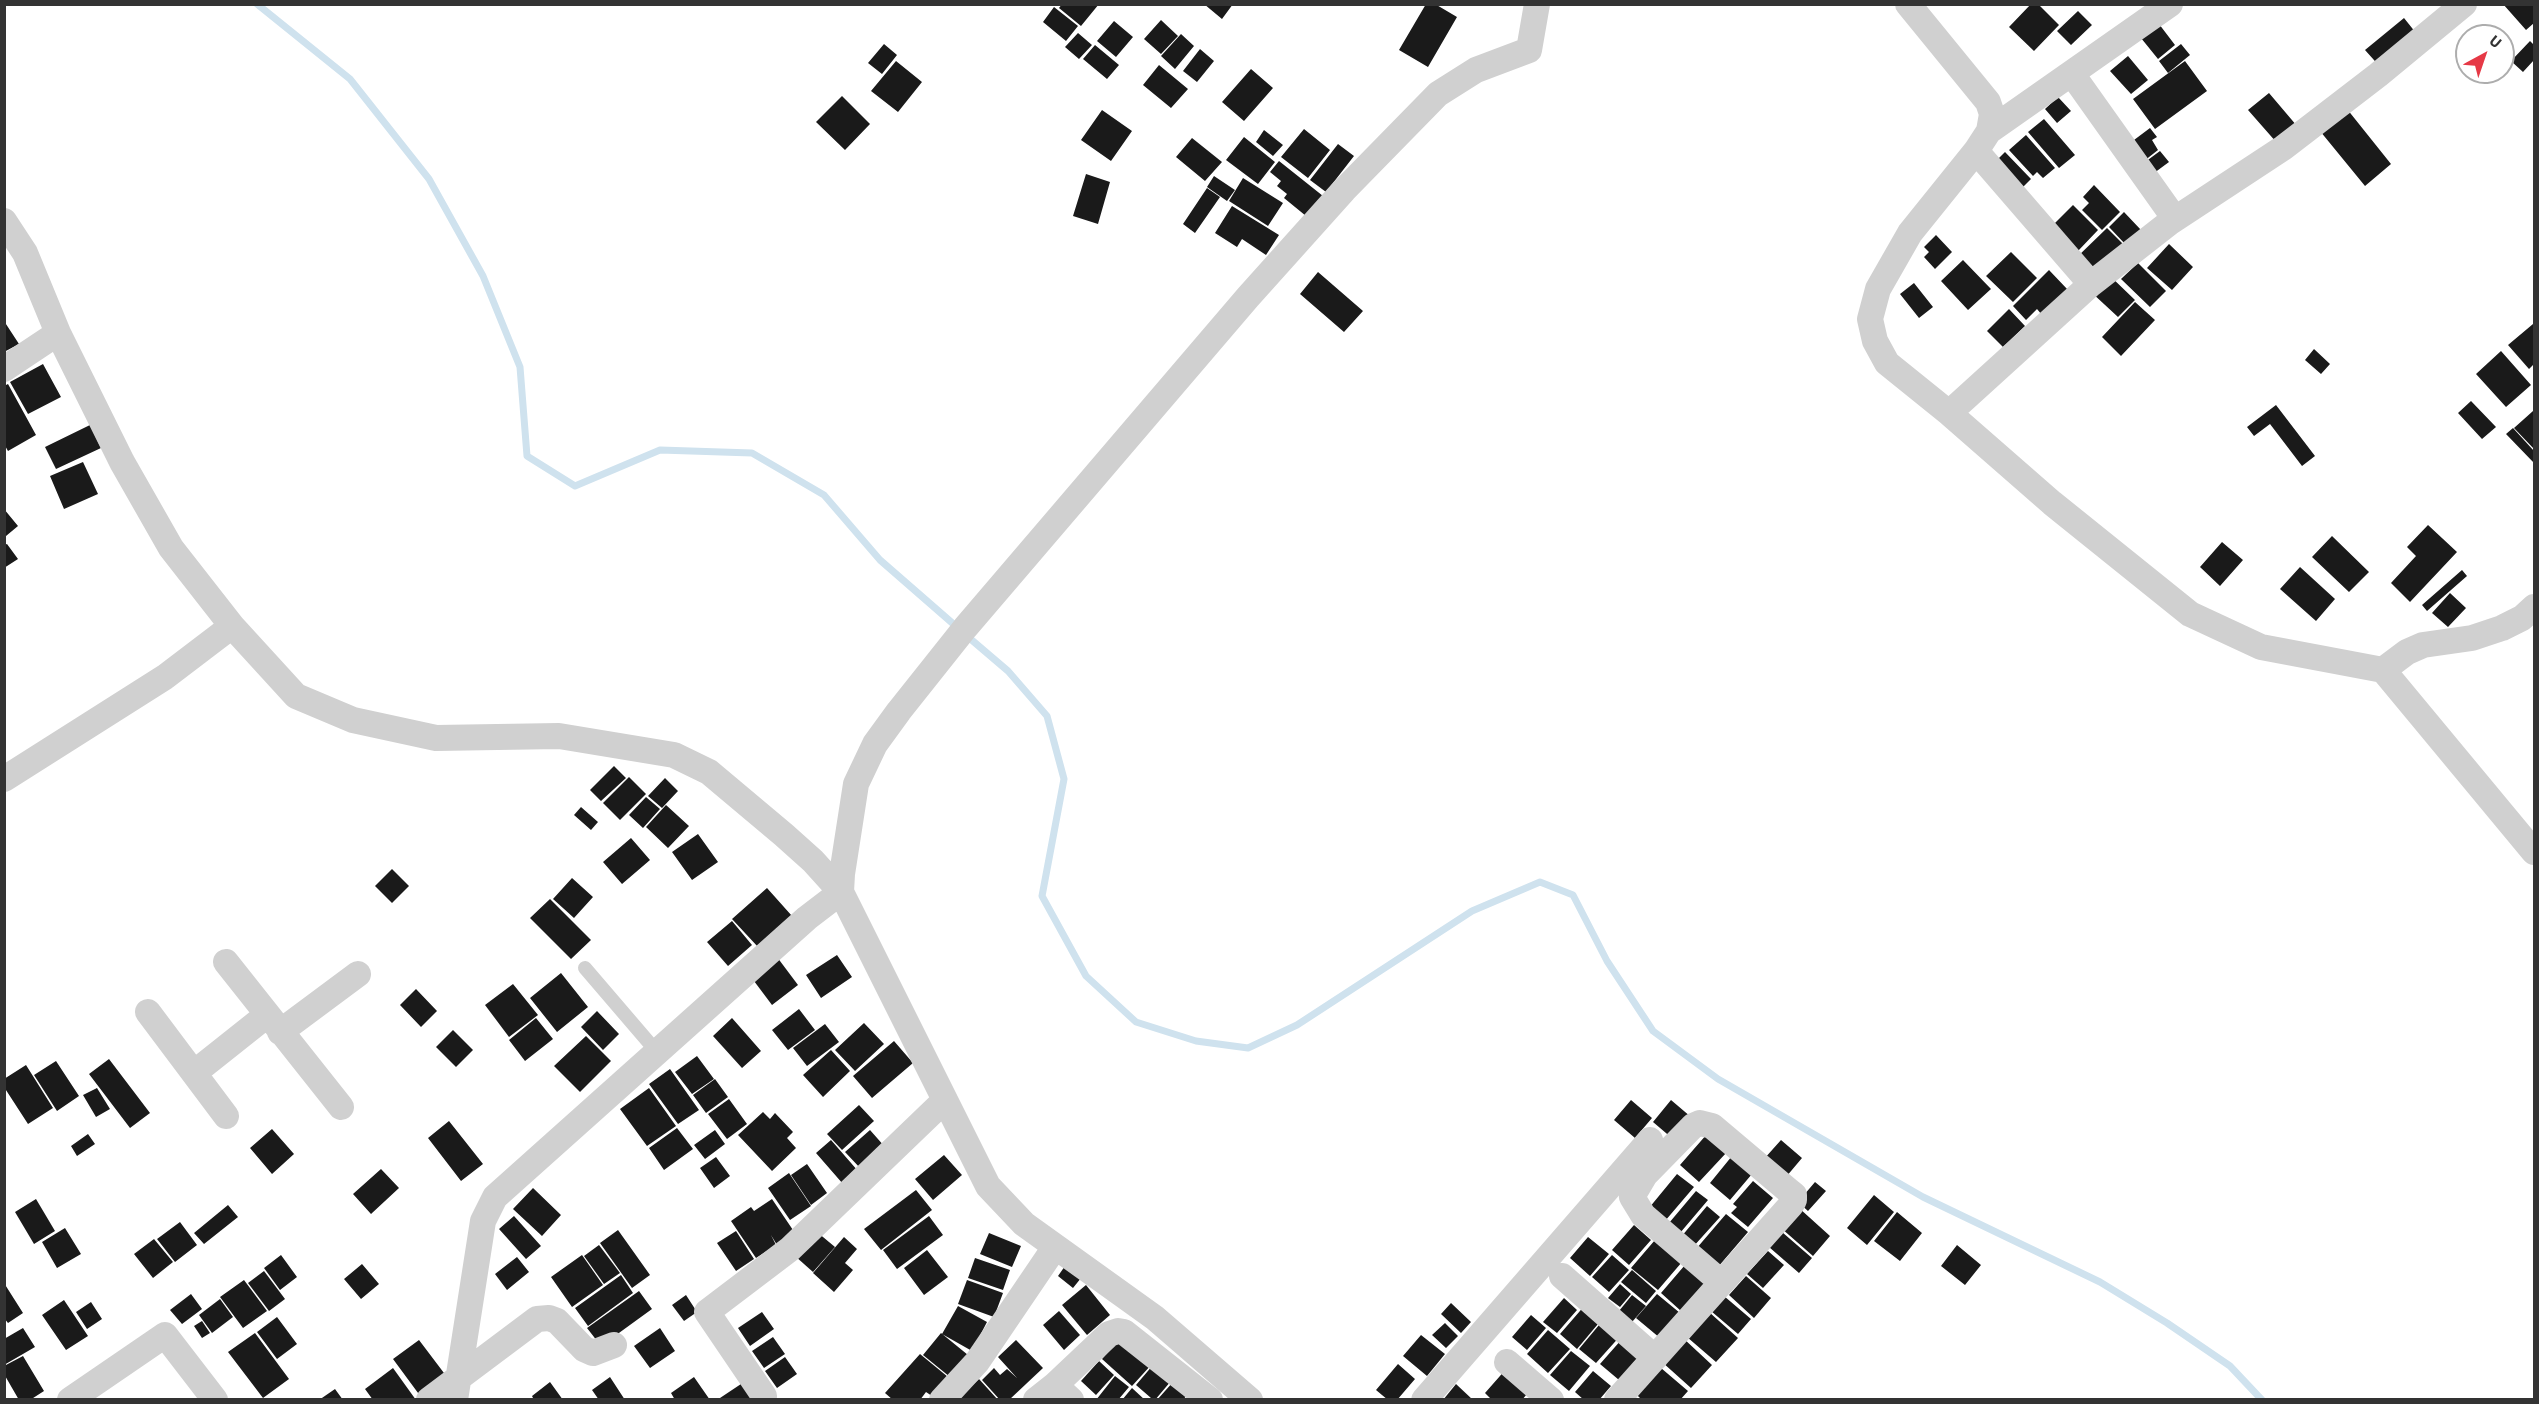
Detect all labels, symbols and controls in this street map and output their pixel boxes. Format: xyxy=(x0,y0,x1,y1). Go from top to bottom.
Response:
north arrow xyxy=(2455,24,2515,84)
text: U xyxy=(2484,30,2506,54)

